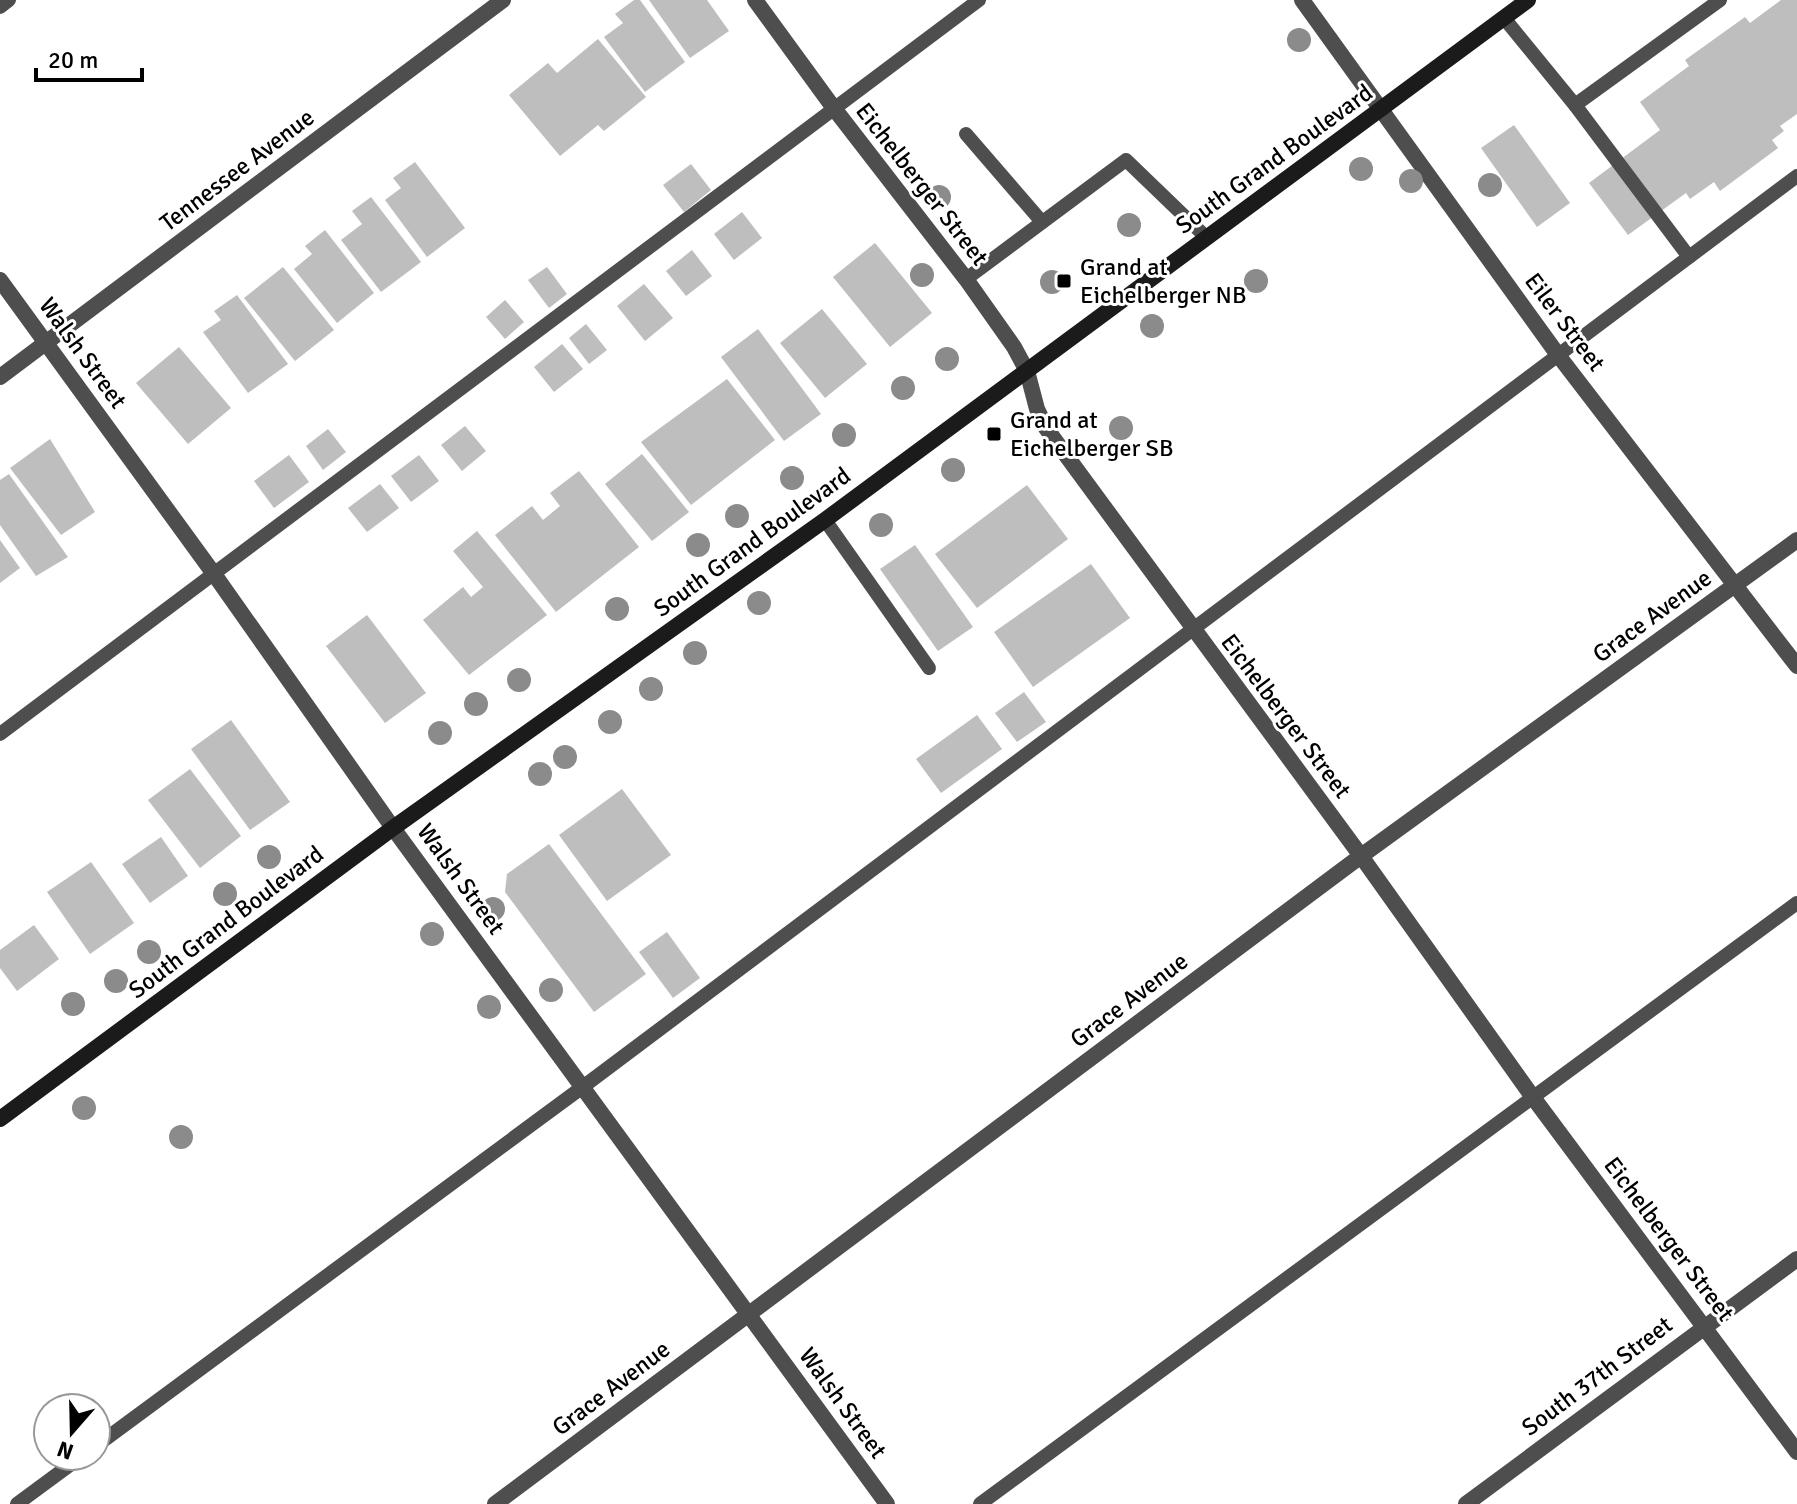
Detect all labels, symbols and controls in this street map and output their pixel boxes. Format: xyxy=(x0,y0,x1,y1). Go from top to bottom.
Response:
scale bar xyxy=(36,32,142,82)
text: 20 m xyxy=(48,45,98,75)
street label: South Grand Boulevard xyxy=(1170,77,1378,241)
street label: Eichelberger Street xyxy=(849,97,995,271)
street label: Tennessee Avenue xyxy=(154,102,320,238)
place label: Grand at Eichelberger NB xyxy=(1080,252,1246,310)
street label: Eiler Street xyxy=(1518,267,1612,377)
marker: Grand at Eichelberger NB xyxy=(1055,272,1073,290)
street label: Walsh Street xyxy=(33,292,133,414)
place label: Grand at Eichelberger SB xyxy=(1010,405,1173,463)
marker: Grand at Eichelberger SB xyxy=(985,425,1003,443)
street label: South Grand Boulevard xyxy=(648,460,856,624)
street label: Grace Avenue xyxy=(1587,563,1717,669)
street label: Eichelberger Street xyxy=(1214,628,1358,804)
street label: Walsh Street xyxy=(411,818,511,940)
street label: South Grand Boulevard xyxy=(123,839,329,1005)
street label: Grace Avenue xyxy=(1064,946,1194,1054)
street label: Eichelberger Street xyxy=(1597,1151,1741,1327)
street label: South 37th Street xyxy=(1516,1310,1678,1442)
street label: Grace Avenue xyxy=(546,1334,676,1442)
street label: Walsh Street xyxy=(793,1342,893,1464)
north arrow xyxy=(32,1392,112,1472)
text: N xyxy=(54,1435,77,1466)

